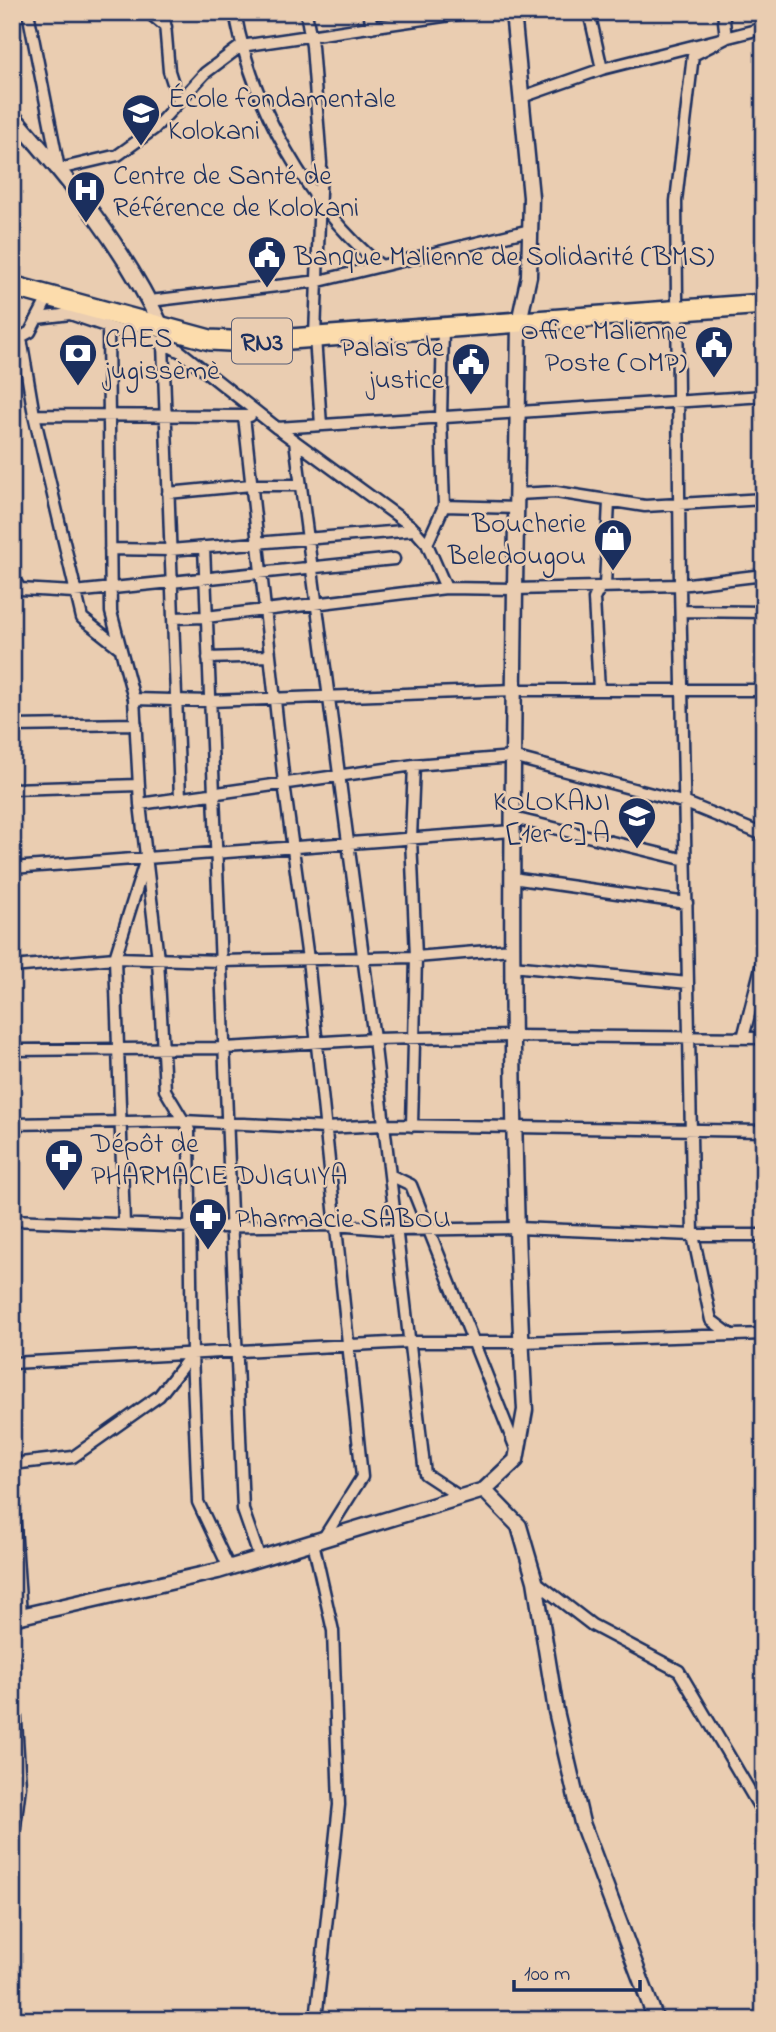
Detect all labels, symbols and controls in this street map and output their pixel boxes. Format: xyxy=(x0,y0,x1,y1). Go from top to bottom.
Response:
place label: École fondamentale Kolokani xyxy=(168,80,396,153)
school or university icon: École fondamentale Kolokani xyxy=(120,92,162,147)
place label: Centre de Santé de Référence de Kolokani xyxy=(113,157,359,230)
hospital icon: Centre de Santé de Référence de Kolokani xyxy=(65,169,107,224)
public building icon: Banque Malienne de Solidarité (BMS) xyxy=(246,234,288,289)
place label: Banque Malienne de Solidarité (BMS) xyxy=(293,238,715,279)
place label: Office Malienne Poste (OMP) xyxy=(521,312,687,385)
road number: RN3 xyxy=(232,318,292,364)
place label: CAES jugissèmè xyxy=(101,320,220,393)
public building icon: Office Malienne Poste (OMP) xyxy=(693,324,735,379)
place label: Palais de justice xyxy=(340,329,444,402)
bank icon: CAES jugissèmè xyxy=(57,332,99,387)
public building icon: Palais de justice xyxy=(450,341,492,396)
place label: Boucherie Beledougou xyxy=(447,505,586,578)
shop icon: Boucherie Beledougou xyxy=(592,517,634,572)
place label: KOLOKANI [1er C] A xyxy=(493,783,610,856)
school or university icon: KOLOKANI [1er C] A xyxy=(616,795,658,850)
place label: Dépôt de PHARMACIE DJIGUIYA xyxy=(90,1125,347,1198)
pharmacy icon: Dépôt de PHARMACIE DJIGUIYA xyxy=(43,1137,85,1192)
pharmacy icon: Pharmacie SABOU xyxy=(187,1196,229,1251)
place label: Pharmacie SABOU xyxy=(235,1200,451,1241)
scale bar xyxy=(514,1948,640,1992)
text: 100 m xyxy=(524,1960,570,1990)

